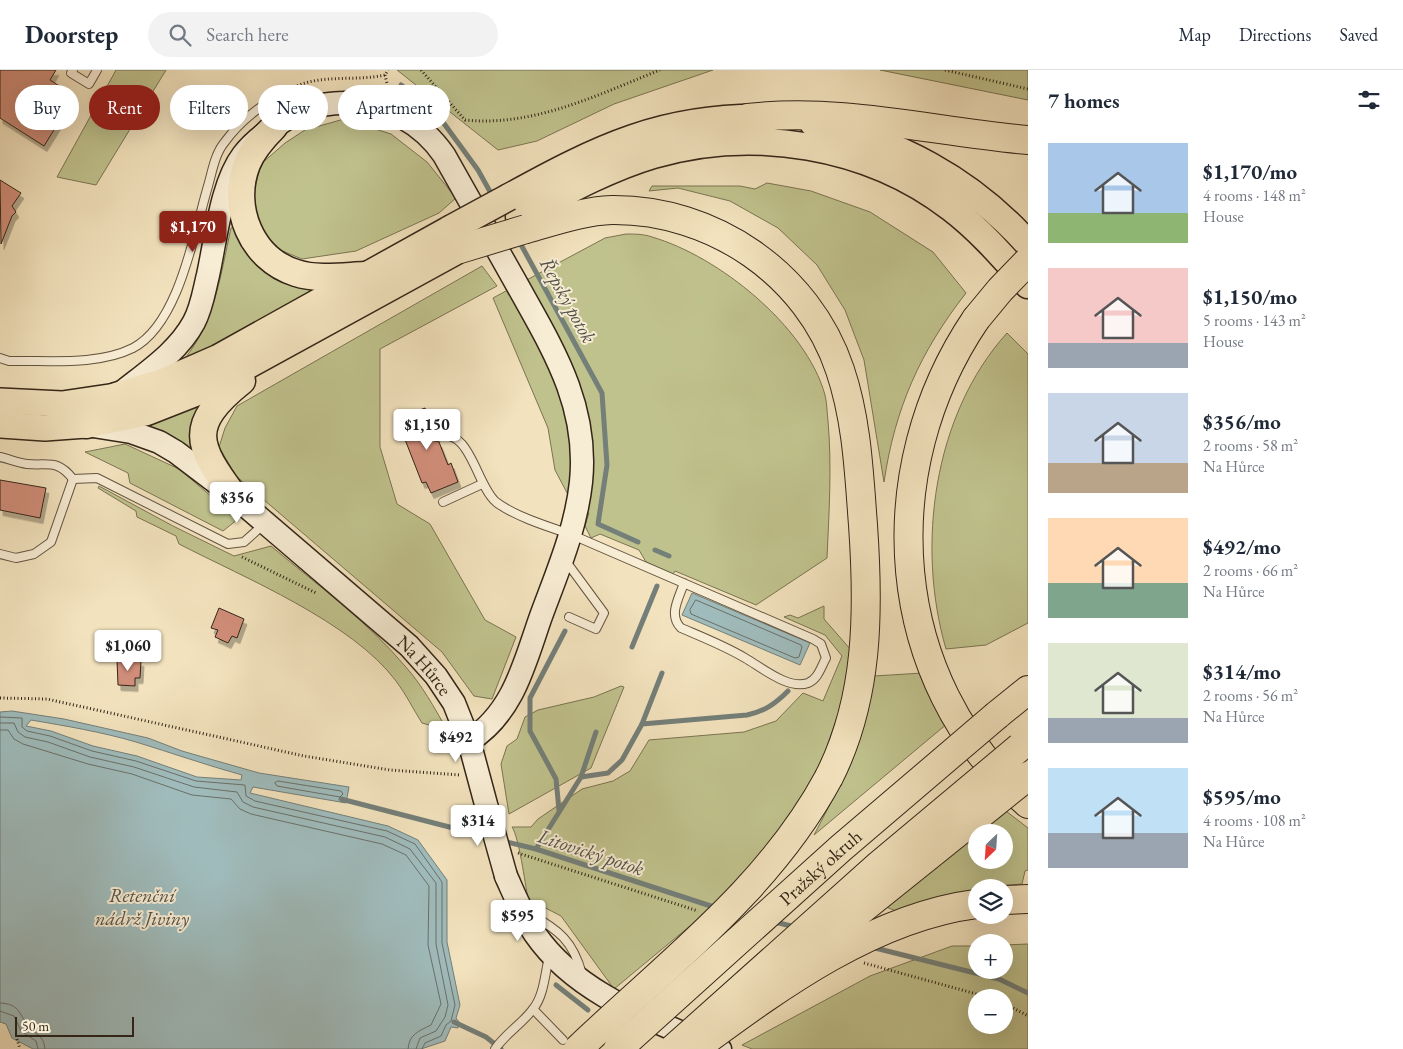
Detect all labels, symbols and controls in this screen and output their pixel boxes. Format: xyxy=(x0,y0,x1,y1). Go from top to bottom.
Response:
search box xyxy=(148,12,498,57)
text: Doorstep xyxy=(25,19,118,50)
icon: search xyxy=(166,21,194,49)
text: Search here xyxy=(206,22,289,47)
text: Map xyxy=(1179,23,1211,46)
text: Directions xyxy=(1239,23,1311,46)
text: Saved xyxy=(1339,23,1378,46)
chip: Buy xyxy=(15,85,79,130)
chip: Rent xyxy=(89,85,160,130)
chip: Filters xyxy=(170,85,248,130)
chip: New xyxy=(258,85,328,130)
chip: Apartment xyxy=(338,85,450,130)
icon: filters xyxy=(1355,86,1383,114)
text: 7 homes xyxy=(1048,87,1120,114)
text: $1,170/mo xyxy=(1203,158,1297,185)
icon: home xyxy=(1088,163,1148,223)
text: 4 rooms · 148 m² xyxy=(1203,185,1306,206)
text: House xyxy=(1203,206,1244,227)
pin: $1,170 xyxy=(152,210,234,253)
text: $1,170 xyxy=(170,216,216,237)
water label: Řepský potok xyxy=(534,252,602,348)
text: $1,150/mo xyxy=(1203,283,1297,310)
icon: home xyxy=(1088,288,1148,348)
text: 5 rooms · 143 m² xyxy=(1203,310,1306,331)
text: House xyxy=(1203,331,1244,352)
pin: $1,150 xyxy=(386,408,468,451)
text: $356/mo xyxy=(1203,408,1281,435)
icon: home xyxy=(1088,413,1148,473)
text: $1,150 xyxy=(404,414,450,435)
text: 2 rooms · 58 m² xyxy=(1203,435,1298,456)
text: Na Hůrce xyxy=(1203,456,1264,477)
pin: $356 xyxy=(207,482,267,524)
text: $356 xyxy=(221,487,253,508)
text: $492/mo xyxy=(1203,533,1281,560)
icon: home xyxy=(1088,538,1148,598)
text: 2 rooms · 66 m² xyxy=(1203,560,1298,581)
text: Na Hůrce xyxy=(1203,581,1264,602)
street label: Na Hůrce xyxy=(392,629,458,700)
pin: $1,060 xyxy=(87,630,169,672)
text: $1,060 xyxy=(105,635,151,656)
text: $314/mo xyxy=(1203,658,1281,685)
icon: home xyxy=(1088,663,1148,723)
text: 2 rooms · 56 m² xyxy=(1203,685,1298,706)
text: Na Hůrce xyxy=(1203,706,1264,727)
pin: $492 xyxy=(426,720,486,763)
text: $492 xyxy=(440,726,472,747)
text: $595/mo xyxy=(1203,783,1281,810)
icon: home xyxy=(1088,788,1148,848)
pin: $314 xyxy=(448,804,508,847)
text: $314 xyxy=(462,810,494,831)
text: 4 rooms · 108 m² xyxy=(1203,810,1306,831)
water label: Litovický potok xyxy=(534,822,647,881)
street label: Pražský okruh xyxy=(774,823,867,911)
north arrow xyxy=(968,824,1012,869)
map controls xyxy=(968,824,1013,1034)
text: Na Hůrce xyxy=(1203,831,1264,852)
button: layers xyxy=(968,879,1013,924)
water label: Retenční nádrž Jiviny xyxy=(95,882,189,931)
pin: $595 xyxy=(488,900,548,942)
text: $595 xyxy=(502,905,534,926)
button: + xyxy=(968,934,1013,979)
button: − xyxy=(968,989,1013,1034)
scale bar xyxy=(15,1014,134,1037)
text: 50 m xyxy=(22,1017,49,1035)

